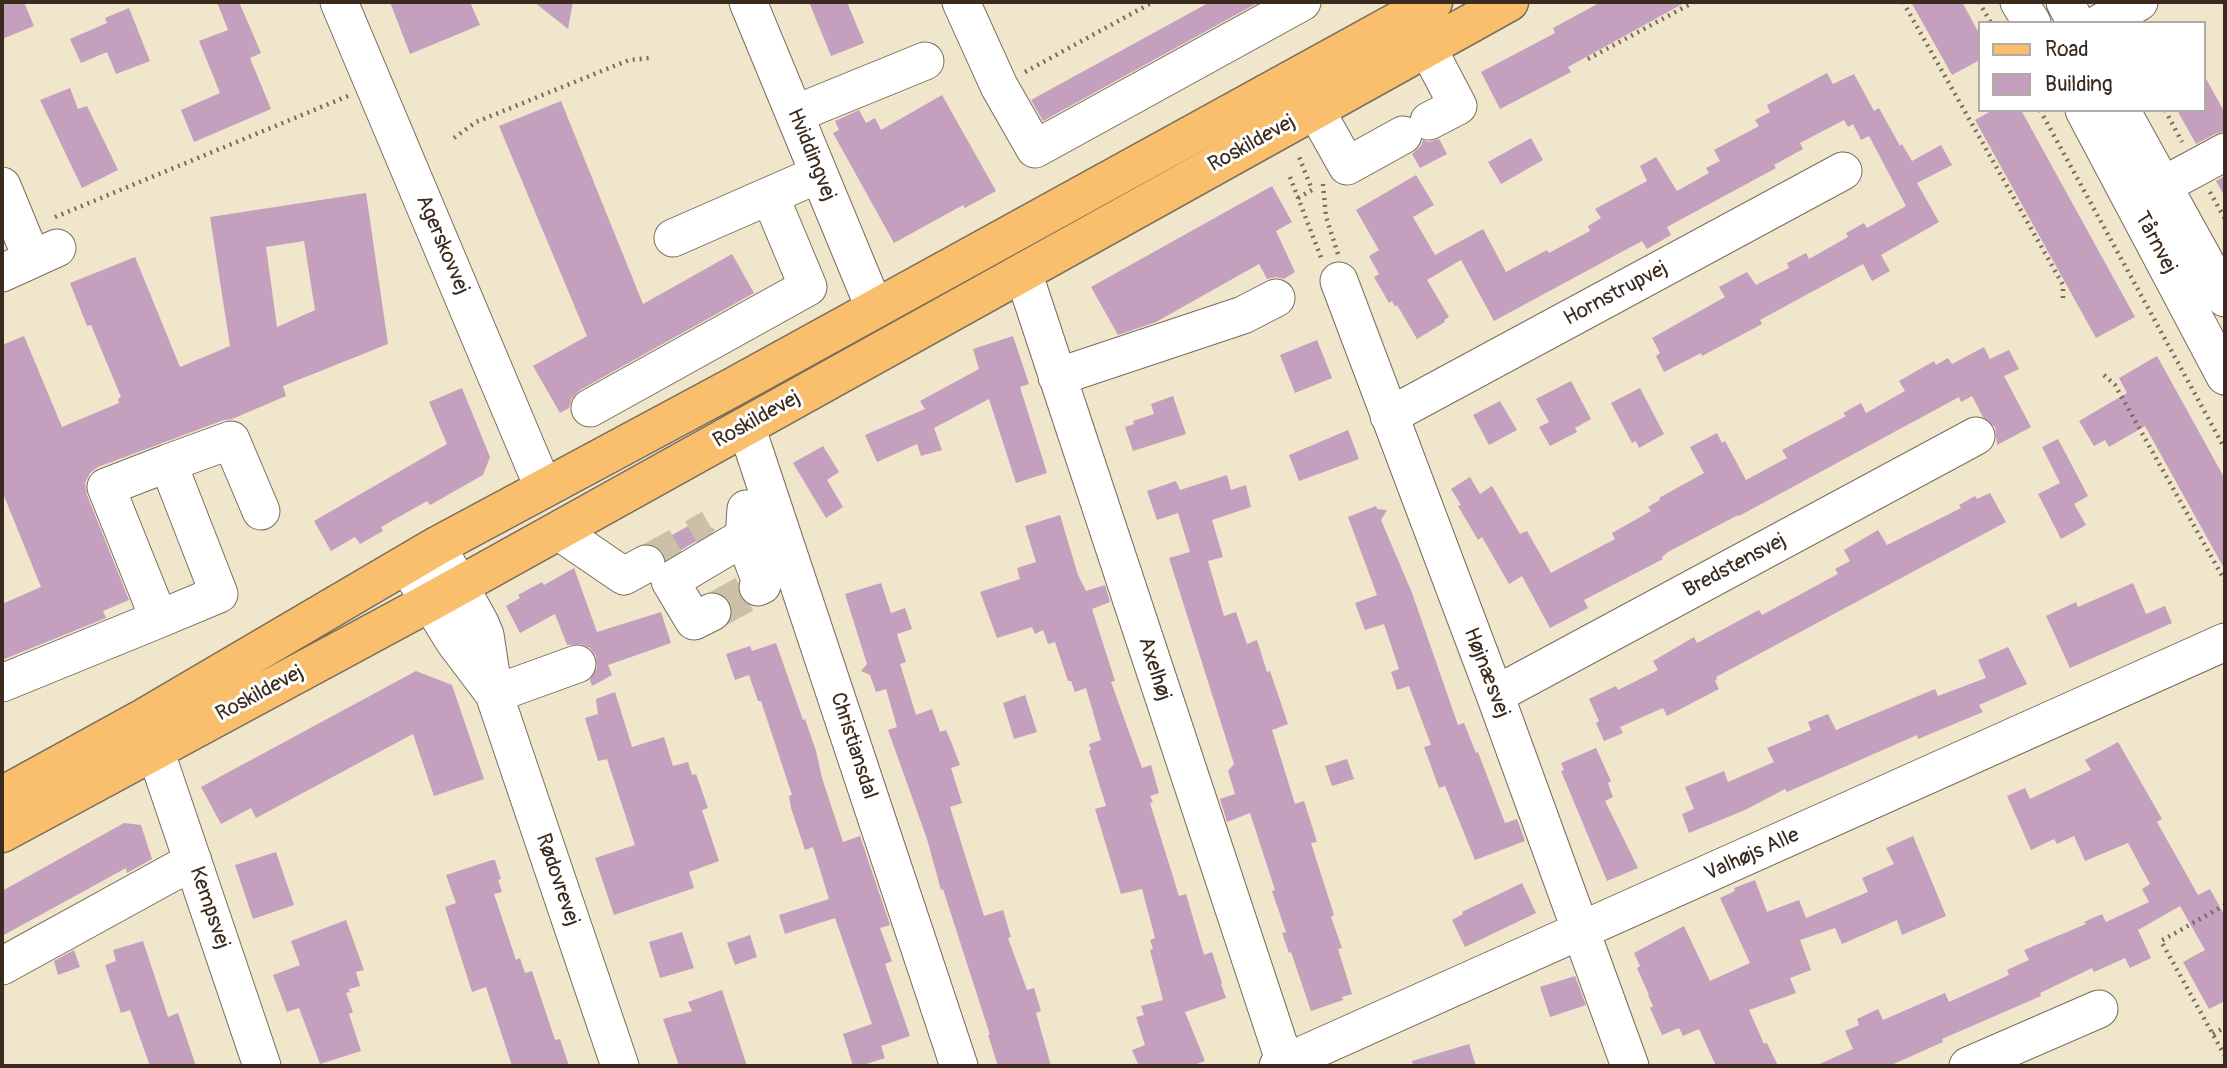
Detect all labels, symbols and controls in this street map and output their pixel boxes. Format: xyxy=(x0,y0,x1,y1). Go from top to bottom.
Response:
legend xyxy=(1979,21,2206,112)
text: Road xyxy=(2045,36,2089,63)
text: Building xyxy=(2045,71,2112,98)
street label: Hviddingvej xyxy=(781,105,841,205)
street label: Roskildevej xyxy=(1204,110,1300,178)
street label: Agerskovvej xyxy=(410,191,474,299)
street label: Tårnvej xyxy=(2128,208,2182,278)
street label: Hornstrupvej xyxy=(1560,256,1672,332)
street label: Roskildevej xyxy=(709,386,805,454)
street label: Bredstensvej xyxy=(1679,528,1791,604)
street label: Højnæsvej xyxy=(1457,624,1515,722)
street label: Axelhøj xyxy=(1132,634,1176,704)
street label: Roskildevej xyxy=(212,660,308,728)
street label: Christiansdal xyxy=(824,689,882,803)
street label: Valhøjs Alle xyxy=(1701,823,1803,887)
street label: Rødovrevej xyxy=(529,830,585,930)
street label: Kempsvej xyxy=(183,864,235,952)

